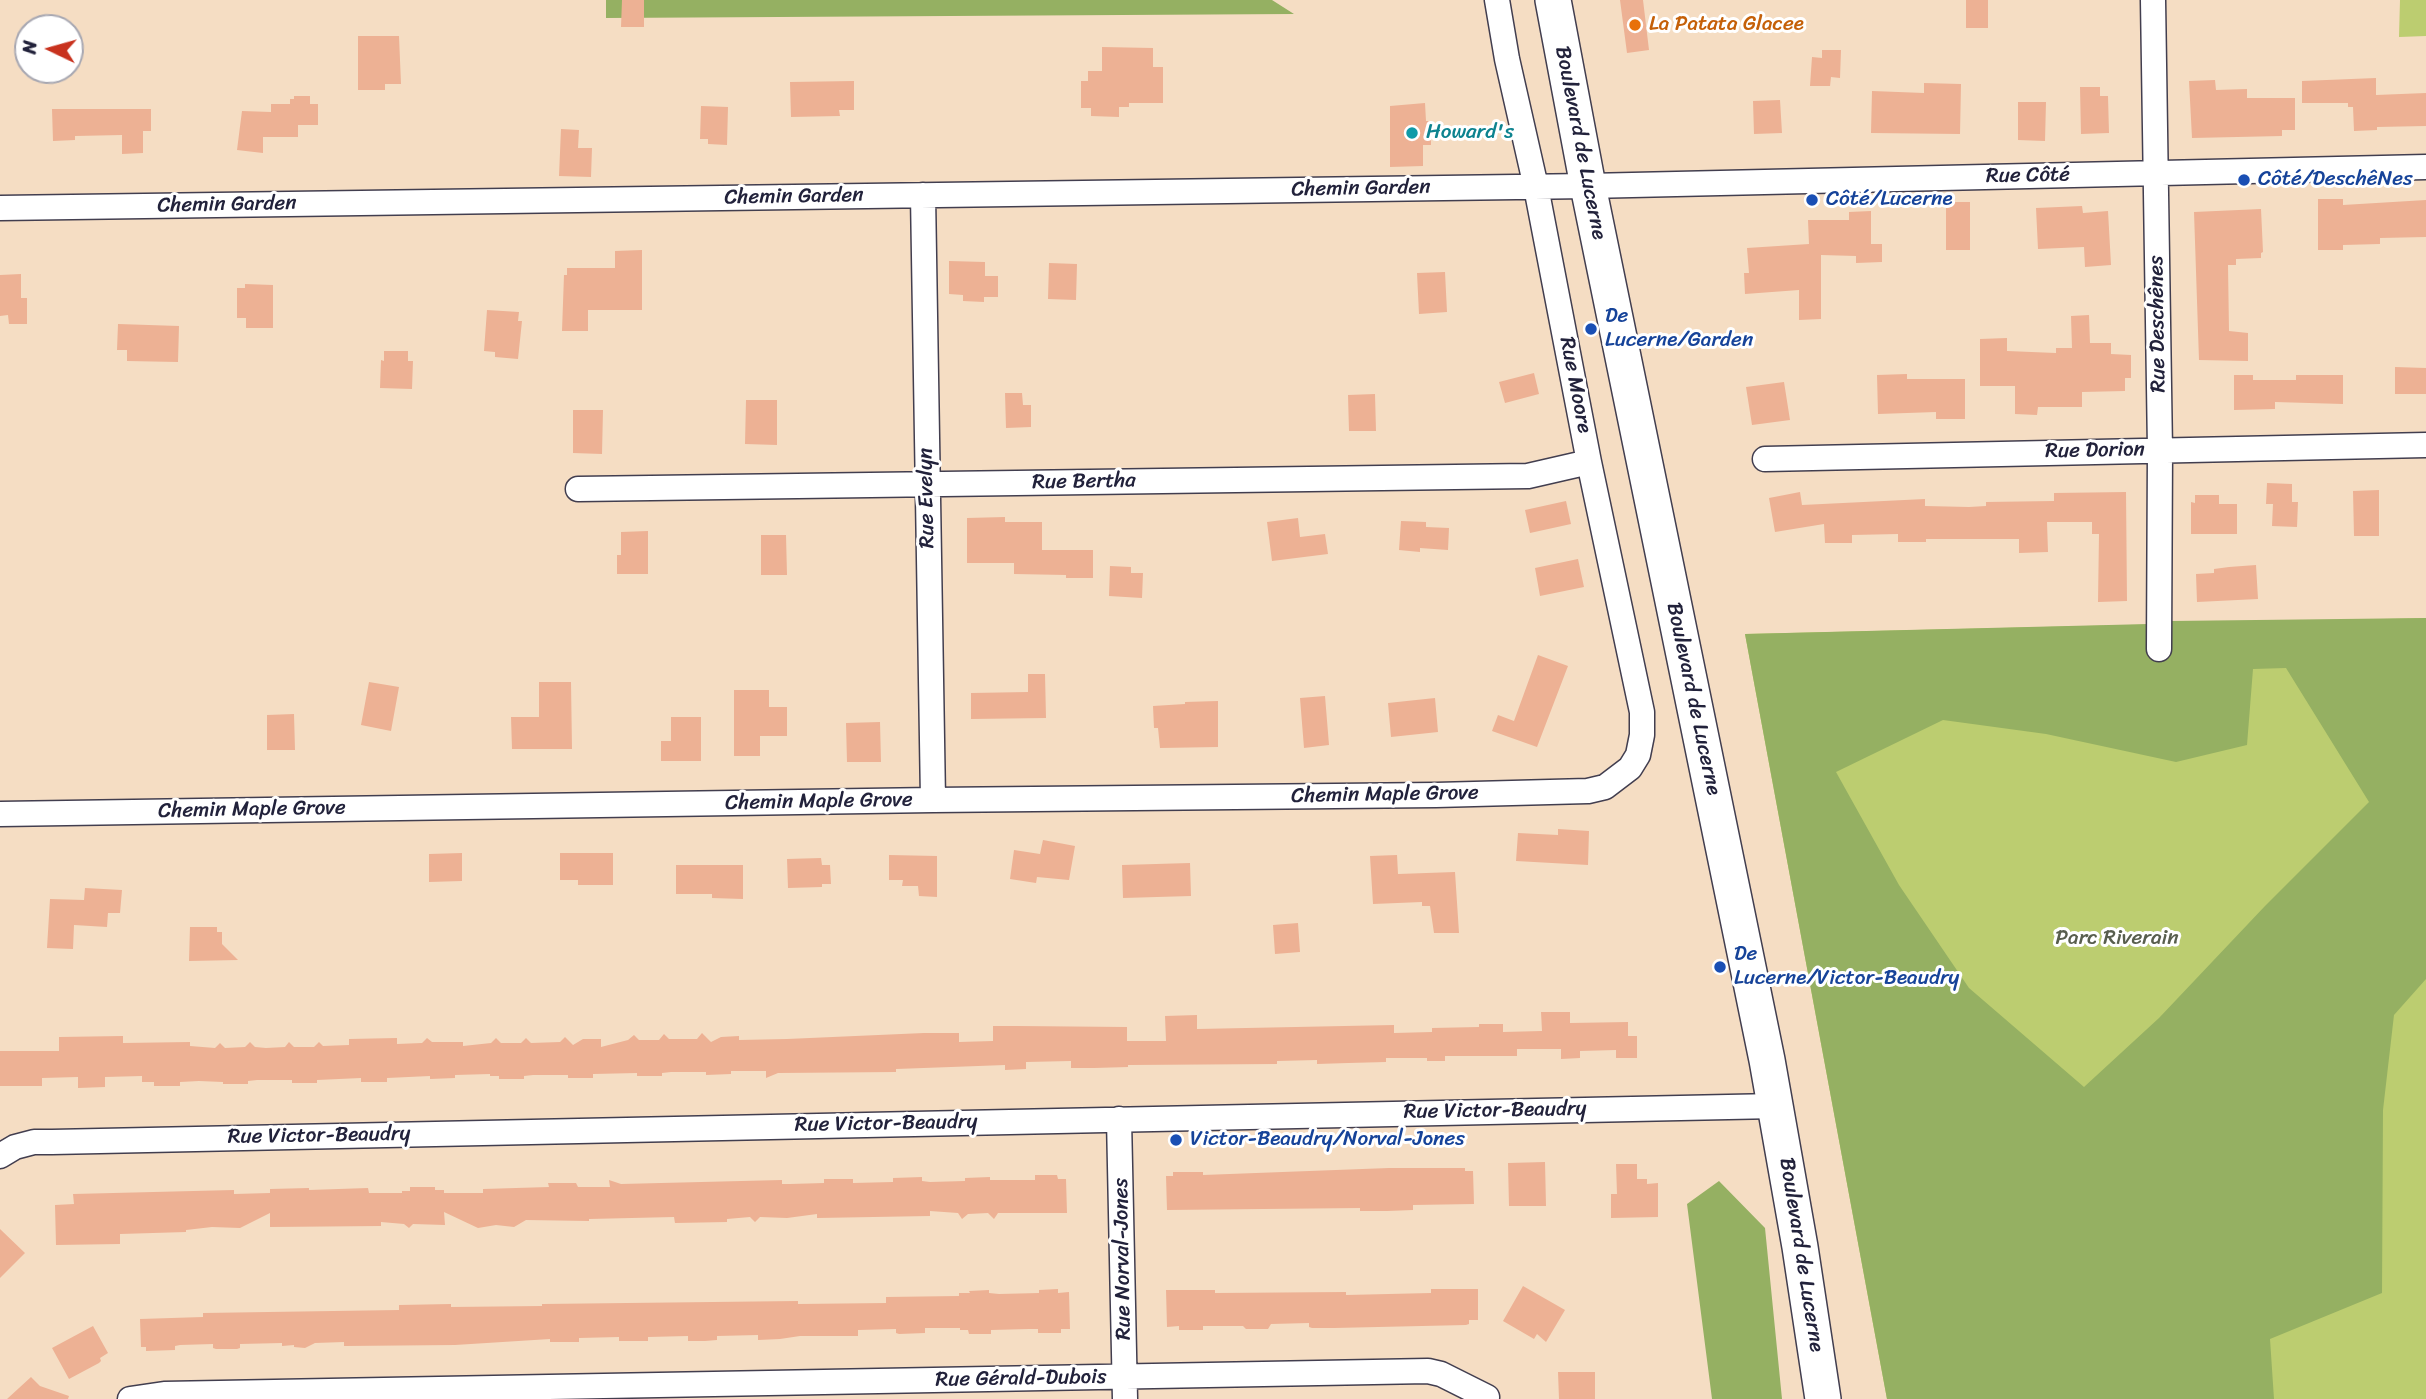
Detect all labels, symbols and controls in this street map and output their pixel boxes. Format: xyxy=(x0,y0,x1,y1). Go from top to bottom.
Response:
place label: La Patata Glacee xyxy=(1649,12,1804,38)
north arrow xyxy=(14,14,84,84)
marker: La Patata Glacee xyxy=(1627,17,1643,33)
text: N xyxy=(13,39,47,55)
street label: Boulevard de Lucerne xyxy=(1549,44,1611,242)
place label: Howard's xyxy=(1426,120,1514,146)
marker: Howard's xyxy=(1404,125,1420,141)
street label: Rue Côté xyxy=(1986,163,2070,189)
place label: Côté/DeschêNes xyxy=(2258,167,2413,193)
marker: Côté/DeschêNes xyxy=(2236,172,2252,188)
street label: Chemin Garden xyxy=(1291,175,1431,203)
street label: Chemin Garden xyxy=(724,183,864,211)
place label: Côté/Lucerne xyxy=(1826,187,1953,213)
street label: Chemin Garden xyxy=(157,191,297,219)
marker: Côté/Lucerne xyxy=(1804,192,1820,208)
street label: Rue Deschênes xyxy=(2144,255,2172,393)
place label: De Lucerne/Garden xyxy=(1605,304,1753,354)
marker: De Lucerne/Garden xyxy=(1583,321,1599,337)
street label: Rue Moore xyxy=(1553,335,1597,435)
street label: Rue Dorion xyxy=(2045,438,2145,464)
street label: Rue Evelyn xyxy=(914,448,940,548)
street label: Rue Bertha xyxy=(1032,468,1136,496)
street label: Boulevard de Lucerne xyxy=(1660,600,1726,798)
street label: Chemin Maple Grove xyxy=(1291,781,1479,809)
street label: Chemin Maple Grove xyxy=(725,788,913,816)
street label: Chemin Maple Grove xyxy=(158,796,346,824)
park label: Parc Riverain xyxy=(2055,926,2179,952)
place label: De Lucerne/Victor-Beaudry xyxy=(1734,942,1959,992)
marker: De Lucerne/Victor-Beaudry xyxy=(1712,959,1728,975)
street label: Rue Victor-Beaudry xyxy=(1403,1097,1587,1125)
street label: Rue Victor-Beaudry xyxy=(794,1110,978,1138)
street label: Rue Victor-Beaudry xyxy=(227,1122,411,1150)
place label: Victor-Beaudry/Norval-Jones xyxy=(1190,1127,1465,1153)
marker: Victor-Beaudry/Norval-Jones xyxy=(1168,1132,1184,1148)
street label: Boulevard de Lucerne xyxy=(1773,1156,1829,1354)
street label: Rue Norval-Jones xyxy=(1109,1178,1137,1340)
street label: Rue Gérald-Dubois xyxy=(935,1365,1107,1393)

